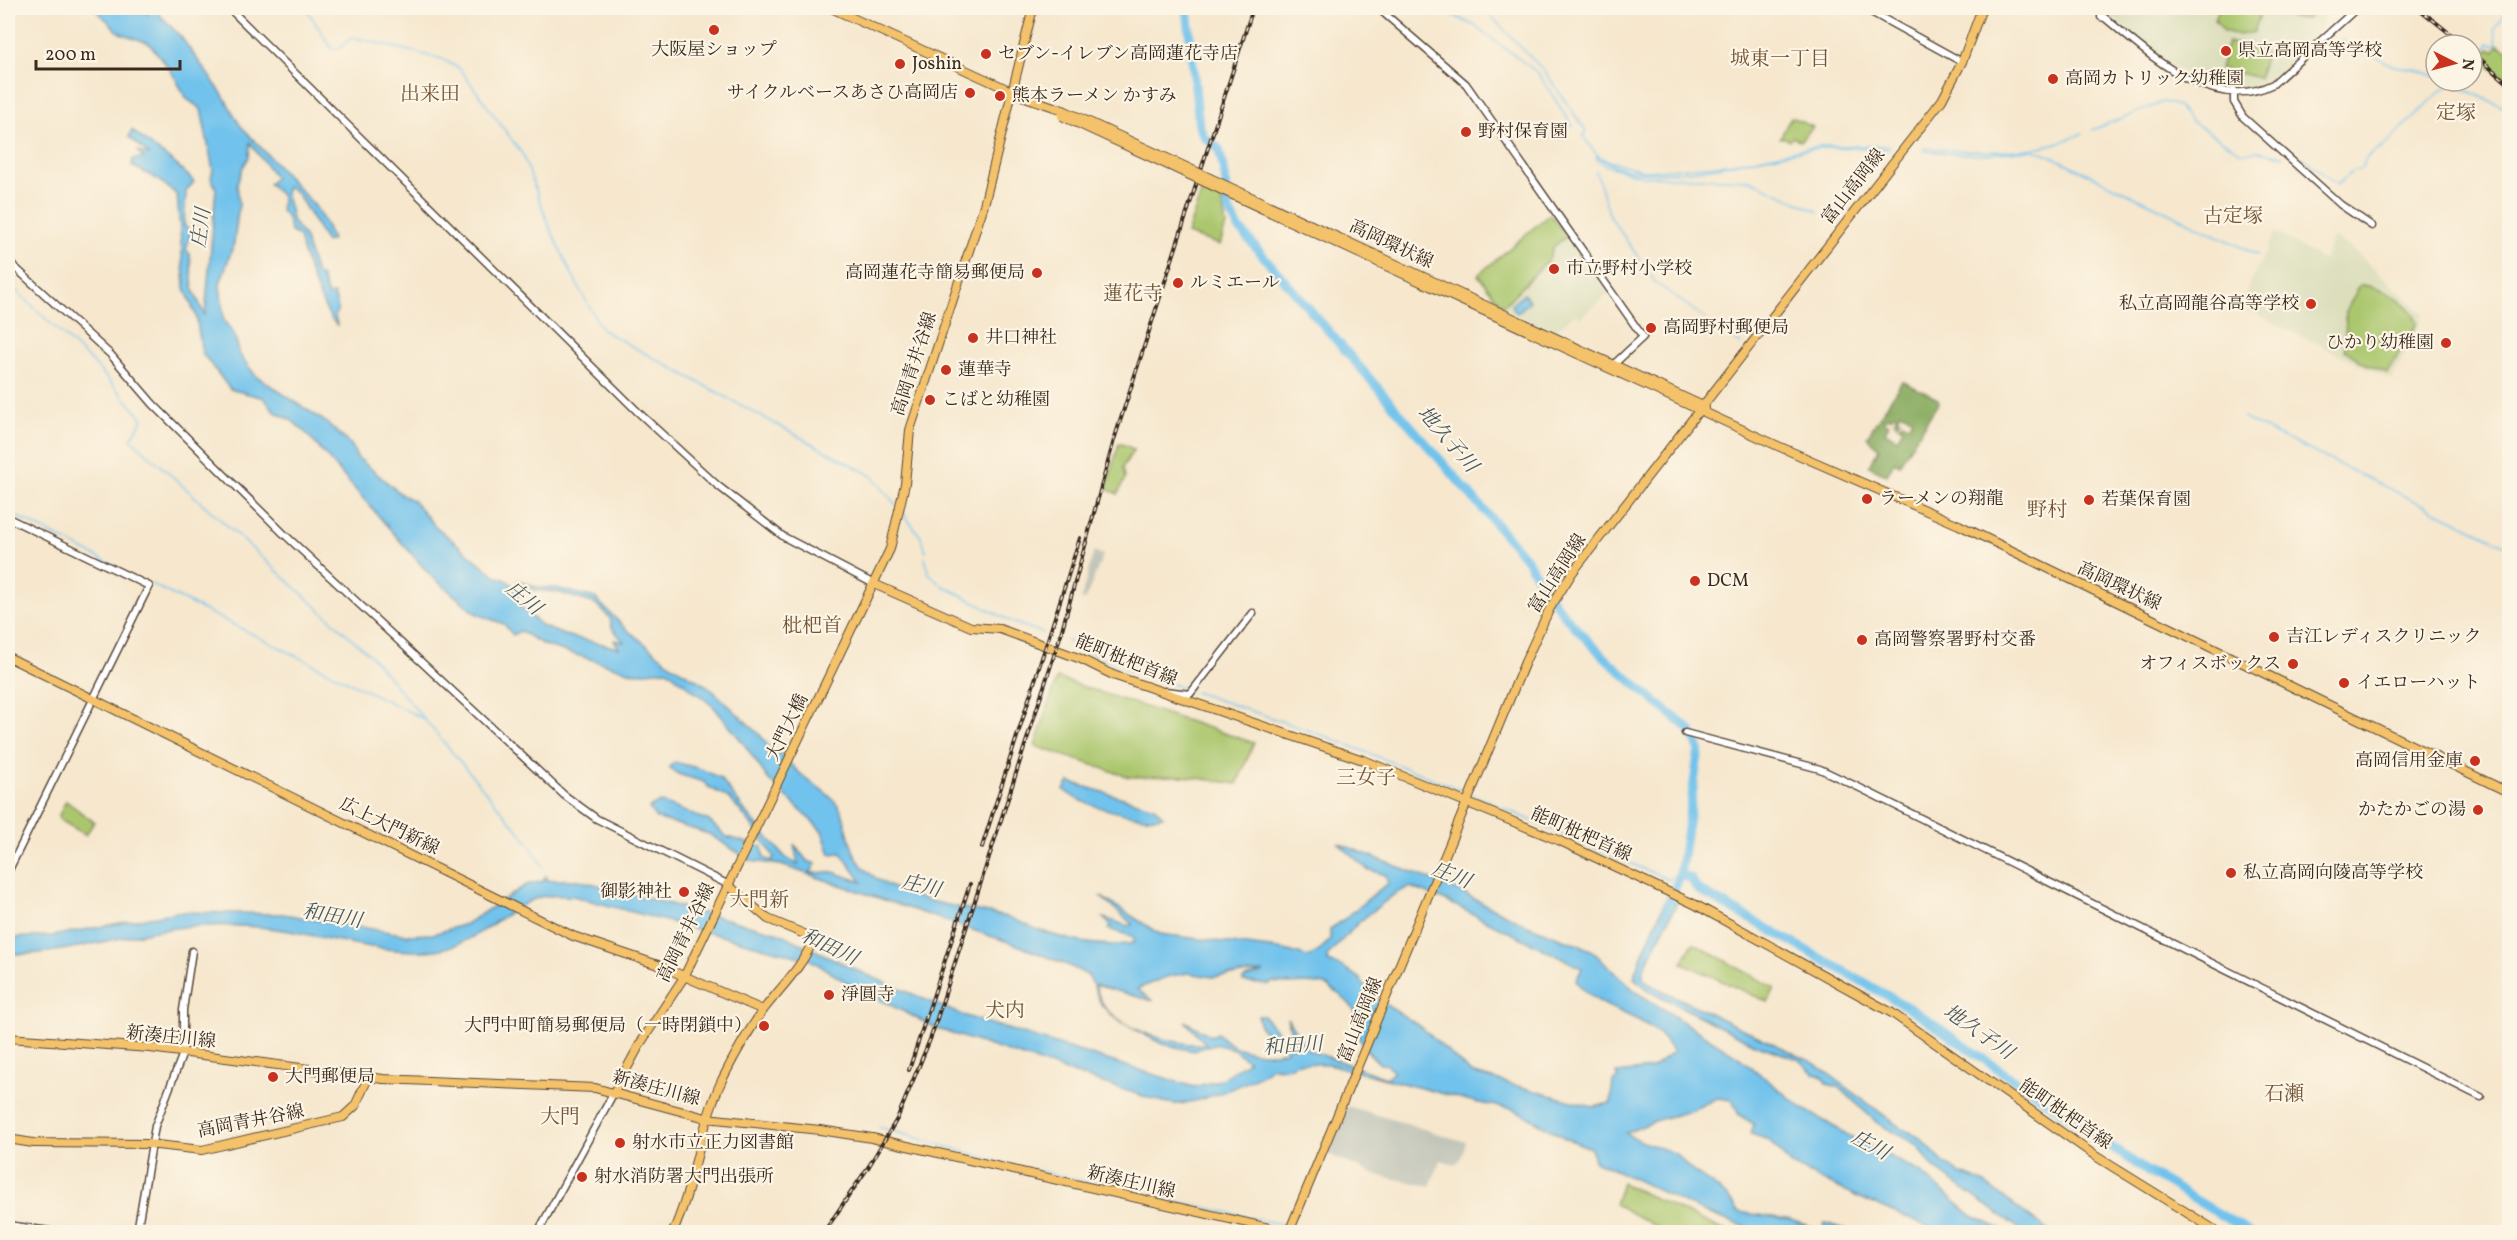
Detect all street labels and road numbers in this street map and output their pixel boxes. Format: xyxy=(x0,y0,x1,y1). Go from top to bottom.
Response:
street label: 富山高岡線 xyxy=(1816,144,1892,230)
street label: 高岡環状線 xyxy=(1345,215,1437,275)
street label: 高岡青井谷線 xyxy=(886,309,944,419)
street label: 富山高岡線 xyxy=(1523,529,1593,619)
street label: 高岡環状線 xyxy=(2073,557,2165,617)
street label: 能町枇杷首線 xyxy=(1071,629,1181,693)
street label: 大門大橋 xyxy=(761,690,815,766)
street label: 広上大門新線 xyxy=(335,792,443,862)
street label: 能町枇杷首線 xyxy=(1527,802,1635,868)
street label: 高岡青井谷線 xyxy=(652,879,722,987)
street label: 富山高岡線 xyxy=(1333,974,1389,1066)
street label: 新湊庄川線 xyxy=(125,1021,217,1055)
street label: 新湊庄川線 xyxy=(609,1065,703,1113)
street label: 能町枇杷首線 xyxy=(2014,1074,2116,1156)
street label: 高岡青井谷線 xyxy=(196,1099,306,1145)
street label: 新湊庄川線 xyxy=(1084,1161,1178,1205)

